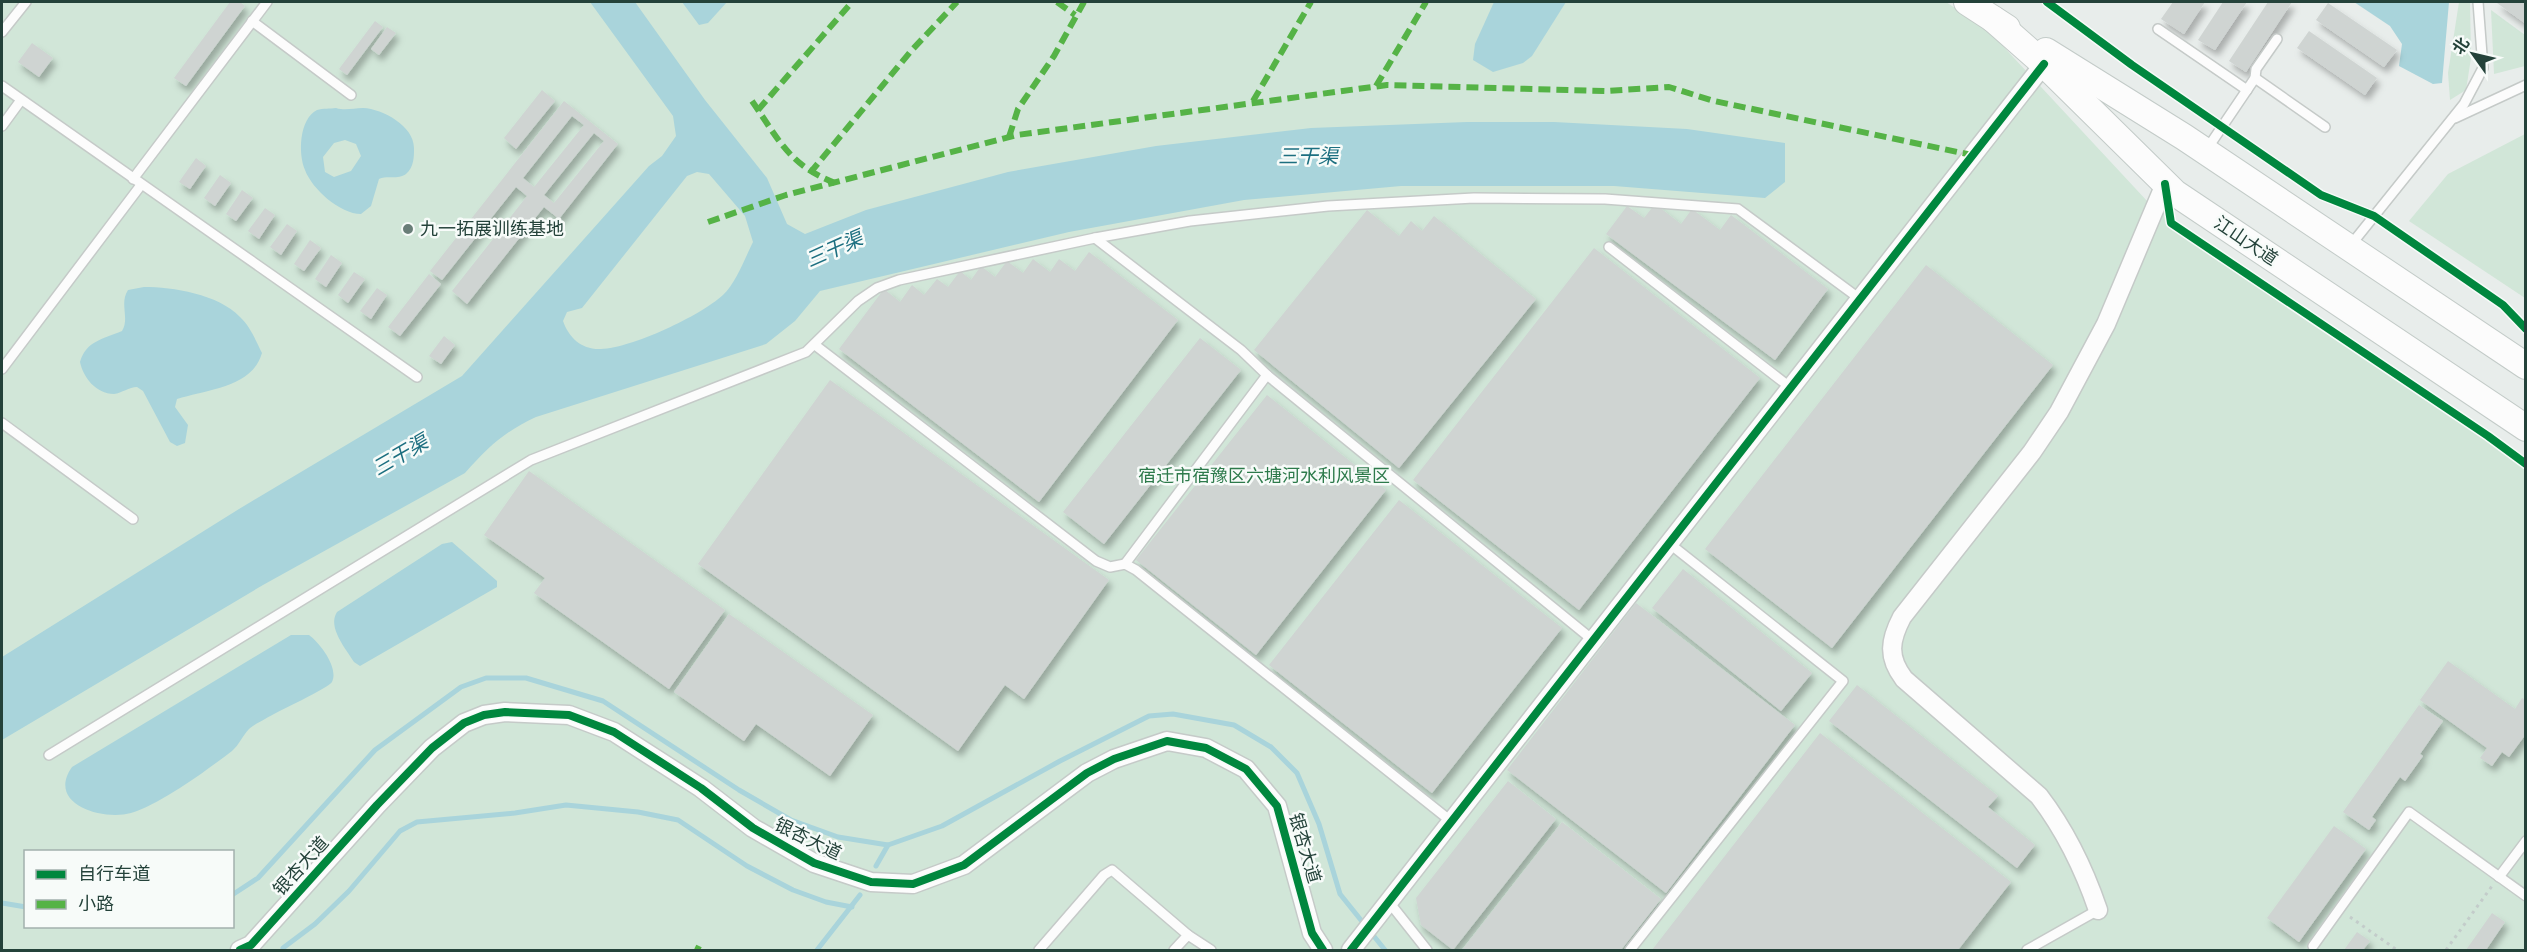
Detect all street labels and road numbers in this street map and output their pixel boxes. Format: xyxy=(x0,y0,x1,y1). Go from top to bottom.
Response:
street label: 江山大道 xyxy=(2209,209,2284,272)
street label: 银杏大道 xyxy=(1283,810,1328,886)
street label: 银杏大道 xyxy=(770,811,846,866)
street label: 银杏大道 xyxy=(267,830,335,901)

